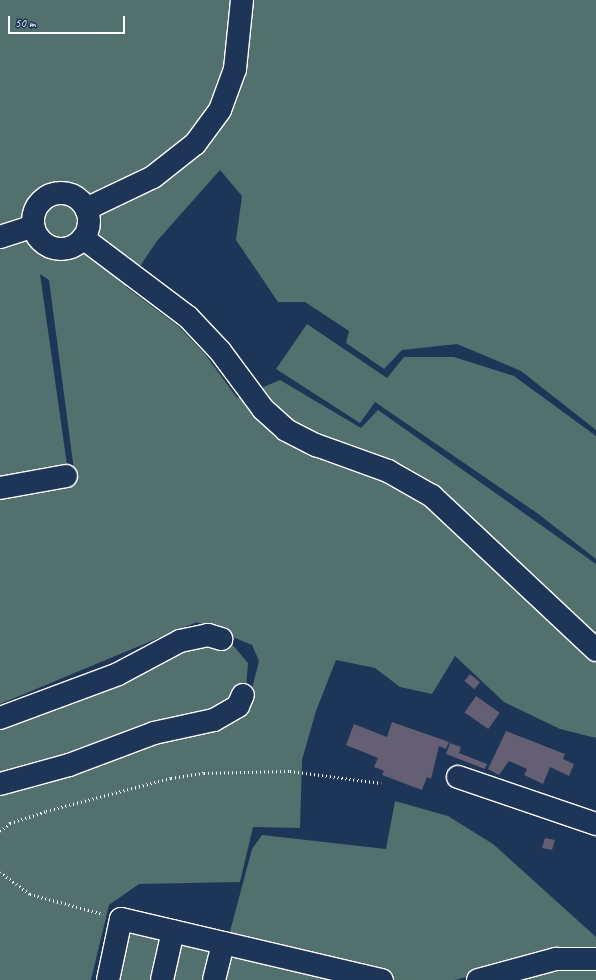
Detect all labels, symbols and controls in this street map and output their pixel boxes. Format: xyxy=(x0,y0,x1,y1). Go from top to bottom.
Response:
scale bar xyxy=(10,8,127,34)
text: 50 m xyxy=(15,15,35,31)

